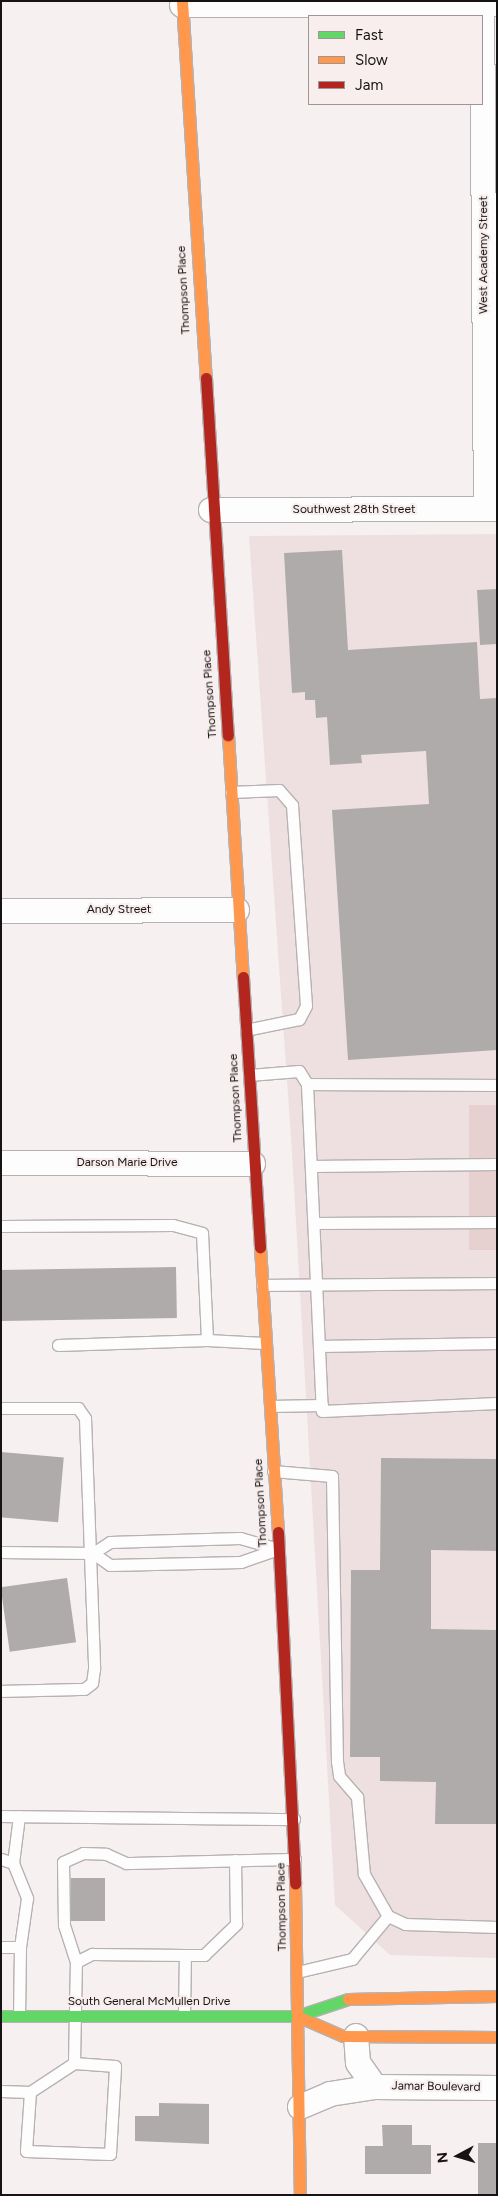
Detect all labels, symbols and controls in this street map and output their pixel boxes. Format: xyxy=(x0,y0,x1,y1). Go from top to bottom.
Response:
legend xyxy=(308,15,483,105)
text: Fast xyxy=(355,26,383,44)
text: Slow xyxy=(355,51,388,69)
text: Jam xyxy=(355,76,383,94)
street label: West Academy Street xyxy=(477,196,491,314)
street label: Thompson Place xyxy=(174,245,194,335)
street label: Southwest 28th Street xyxy=(293,503,415,517)
street label: Thompson Place xyxy=(200,649,220,739)
street label: Andy Street xyxy=(87,903,151,917)
street label: Thompson Place xyxy=(226,1053,246,1143)
street label: Darson Marie Drive xyxy=(76,1156,178,1170)
street label: Thompson Place xyxy=(251,1458,271,1548)
street label: Thompson Place xyxy=(274,1863,290,1951)
street label: South General McMullen Drive xyxy=(68,1995,230,2009)
street label: Jamar Boulevard xyxy=(391,2079,481,2095)
north arrow xyxy=(433,2131,483,2181)
text: N xyxy=(434,2151,452,2164)

